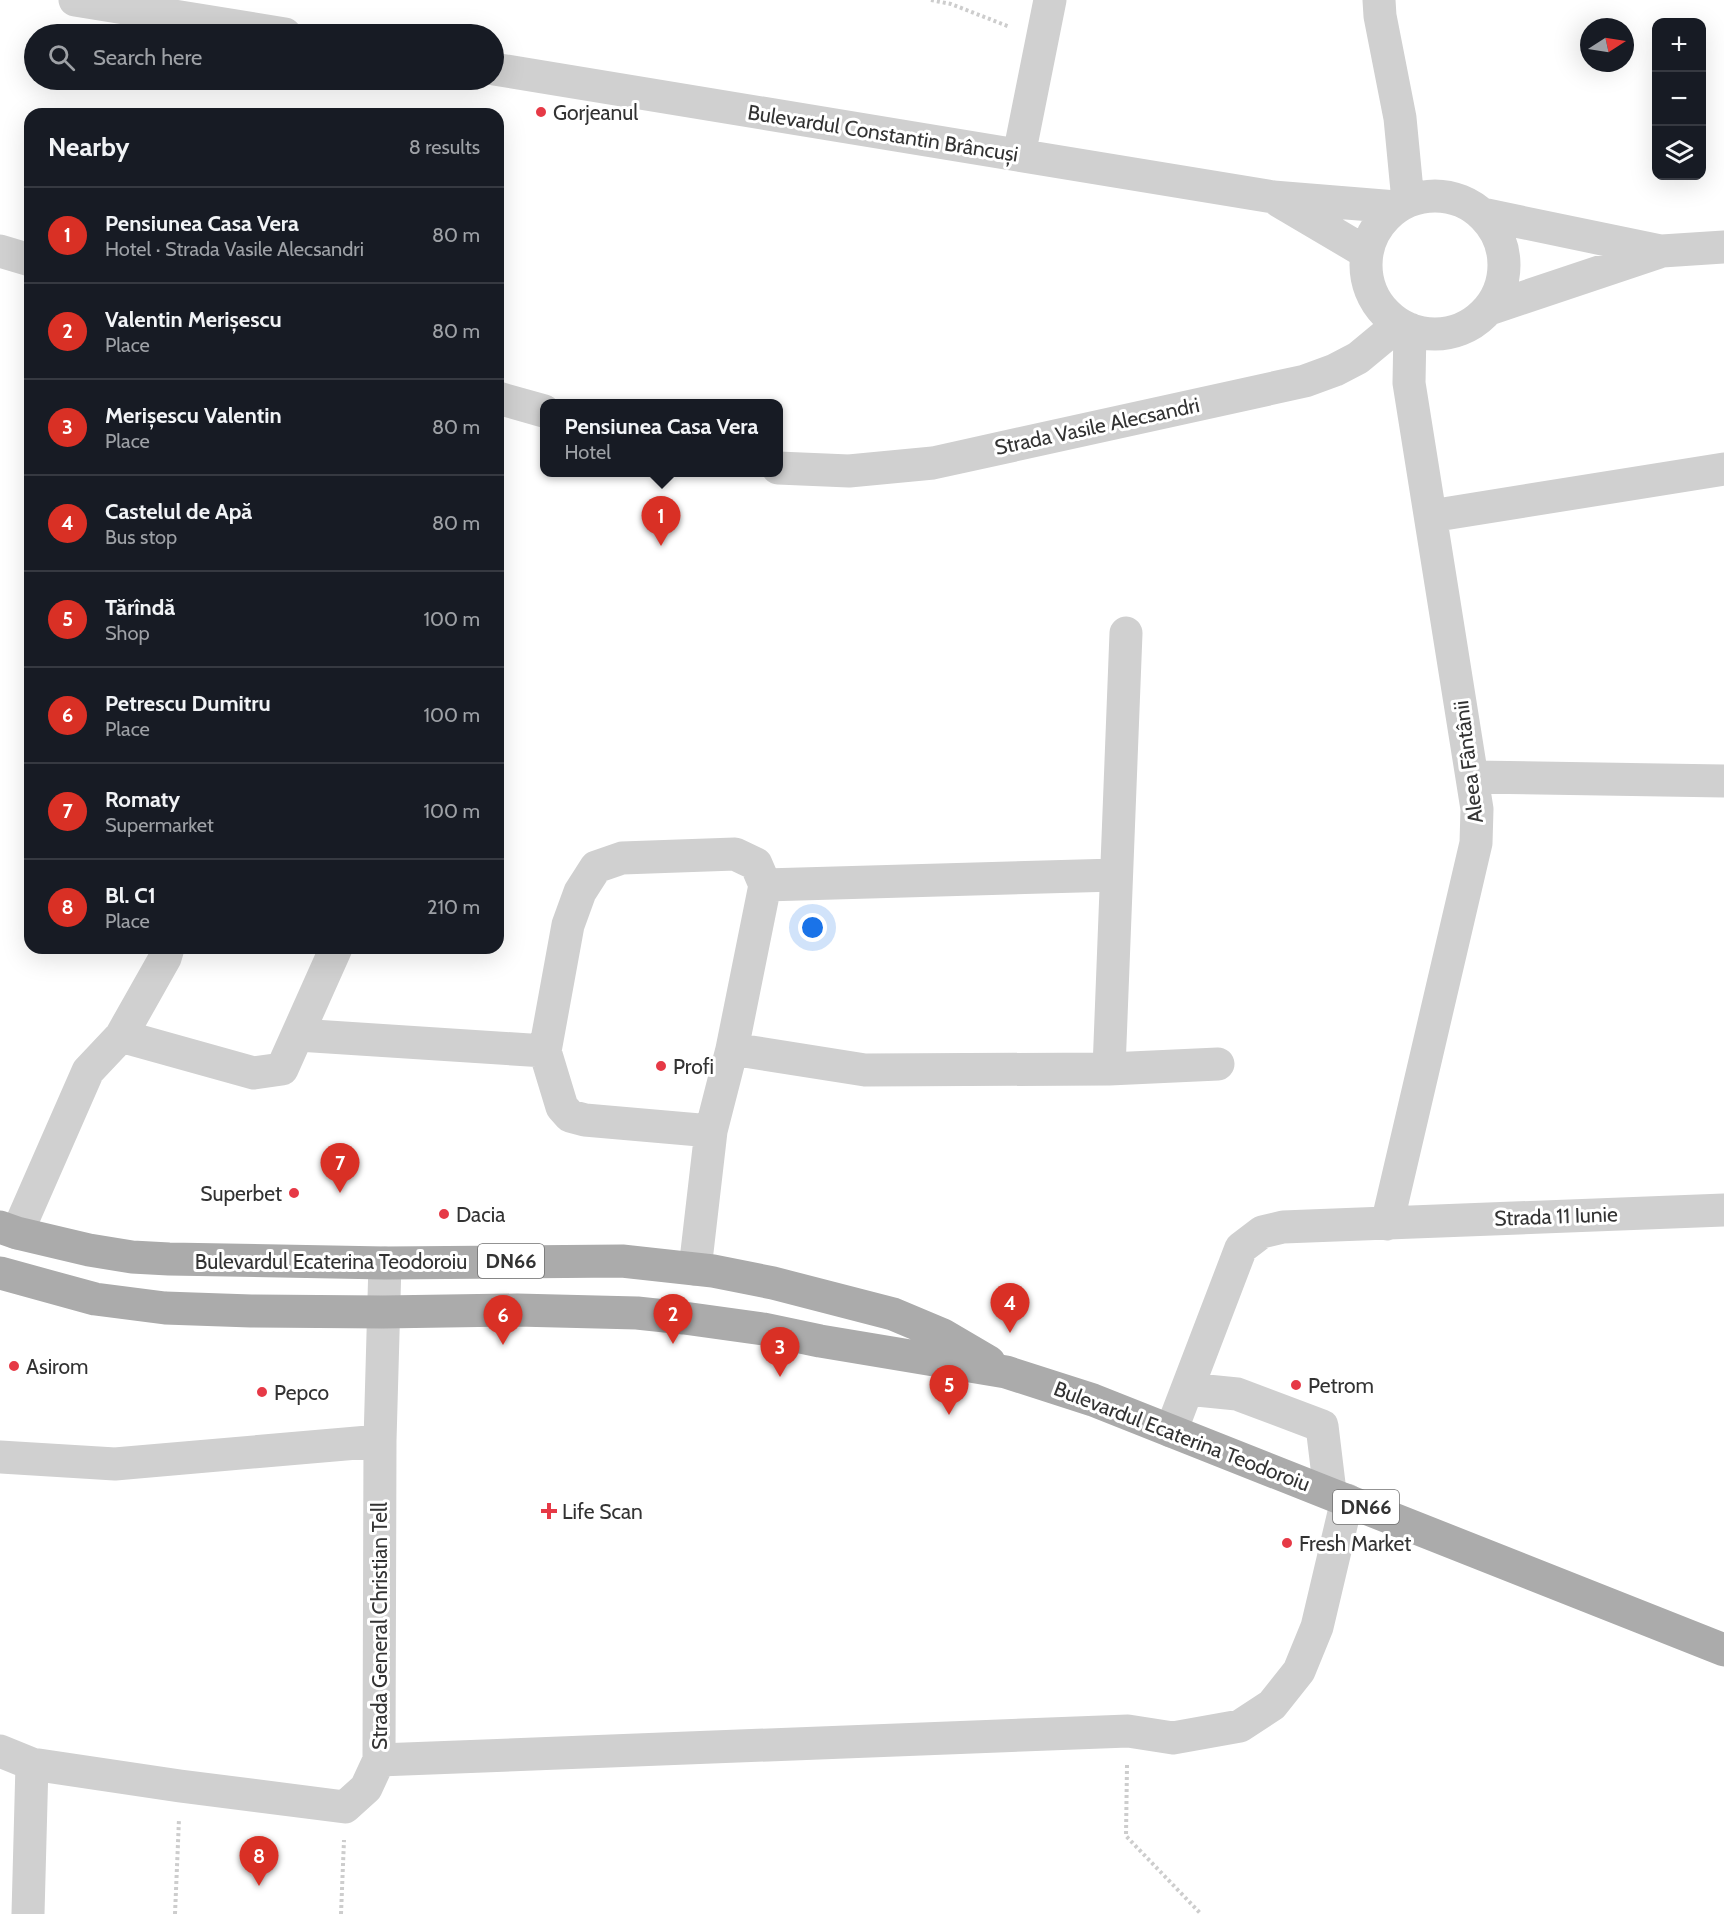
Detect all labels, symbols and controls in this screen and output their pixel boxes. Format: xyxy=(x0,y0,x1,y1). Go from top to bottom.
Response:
north arrow xyxy=(1580,18,1634,72)
map controls xyxy=(1652,18,1706,180)
button: + xyxy=(1652,18,1706,72)
search box xyxy=(24,24,504,90)
icon: search xyxy=(45,41,78,74)
text: Search here xyxy=(93,44,202,71)
button: − xyxy=(1652,72,1706,126)
street label: Bulevardul Constantin Brâncuși xyxy=(746,99,1020,169)
place label: Gorjeanul xyxy=(553,100,638,126)
marker: Gorjeanul xyxy=(534,105,548,119)
button: layers xyxy=(1652,126,1706,180)
text: Nearby xyxy=(48,131,129,163)
text: 8 results xyxy=(409,135,480,159)
text: Pensiunea Casa Vera xyxy=(105,210,299,237)
text: 1 xyxy=(64,223,71,247)
text: 80 m xyxy=(432,223,480,247)
text: Hotel · Strada Vasile Alecsandri xyxy=(105,237,364,261)
text: Valentin Merișescu xyxy=(105,306,282,333)
text: 2 xyxy=(62,319,73,343)
text: 80 m xyxy=(432,319,480,343)
text: Place xyxy=(105,333,150,357)
street label: Strada Vasile Alecsandri xyxy=(992,392,1202,460)
popup xyxy=(540,399,783,477)
text: Merișescu Valentin xyxy=(105,402,282,429)
text: Pensiunea Casa Vera xyxy=(565,413,758,440)
text: 3 xyxy=(62,415,73,439)
text: 80 m xyxy=(432,415,480,439)
text: Place xyxy=(105,429,150,453)
text: Hotel xyxy=(565,440,611,464)
pin: 1 xyxy=(642,496,680,546)
text: Castelul de Apă xyxy=(105,498,252,525)
text: 4 xyxy=(61,511,74,535)
text: 80 m xyxy=(432,511,480,535)
text: Bus stop xyxy=(105,525,177,549)
text: Tărîndă xyxy=(105,594,175,621)
text: 5 xyxy=(62,607,73,631)
text: 100 m xyxy=(424,607,480,631)
text: Shop xyxy=(105,621,150,645)
text: Petrescu Dumitru xyxy=(105,690,271,717)
street label: Aleea Fântânii xyxy=(1448,699,1488,825)
text: 6 xyxy=(62,703,73,727)
text: 100 m xyxy=(424,703,480,727)
text: Place xyxy=(105,717,150,741)
text: Romaty xyxy=(105,786,180,813)
text: 7 xyxy=(62,799,73,823)
text: 100 m xyxy=(424,799,480,823)
text: Supermarket xyxy=(105,813,214,837)
text: Bl. C1 xyxy=(105,882,156,909)
text: 8 xyxy=(61,895,74,919)
text: 210 m xyxy=(427,895,480,919)
text: Place xyxy=(105,909,150,933)
your location xyxy=(798,913,827,942)
place label: Profi xyxy=(673,1054,714,1079)
marker: Profi xyxy=(654,1059,668,1073)
pin: 7 xyxy=(320,1144,360,1193)
place label: Superbet xyxy=(200,1181,282,1206)
marker: Superbet xyxy=(287,1186,301,1200)
street label: Strada 11 Iunie xyxy=(1494,1201,1618,1231)
place label: Dacia xyxy=(456,1202,505,1227)
marker: Dacia xyxy=(437,1207,451,1221)
road number: DN66 xyxy=(478,1244,544,1278)
street label: Bulevardul Ecaterina Teodoroiu xyxy=(195,1249,467,1274)
pin: 4 xyxy=(990,1284,1030,1333)
pin: 2 xyxy=(654,1294,692,1344)
pin: 6 xyxy=(484,1296,522,1345)
pin: 3 xyxy=(760,1328,800,1377)
place label: Asirom xyxy=(26,1354,88,1379)
marker: Asirom xyxy=(7,1359,21,1373)
pin: 5 xyxy=(930,1366,968,1415)
place label: Petrom xyxy=(1308,1373,1374,1398)
street label: Bulevardul Ecaterina Teodoroiu xyxy=(1050,1376,1314,1496)
marker: Petrom xyxy=(1289,1378,1303,1392)
place label: Pepco xyxy=(274,1380,329,1405)
marker: Pepco xyxy=(255,1385,269,1399)
road number: DN66 xyxy=(1333,1490,1399,1524)
place label: Life Scan xyxy=(562,1499,643,1524)
street label: Strada General Christian Tell xyxy=(367,1502,392,1750)
marker: Life Scan xyxy=(540,1502,558,1520)
place label: Fresh Market xyxy=(1299,1531,1411,1556)
marker: Fresh Market xyxy=(1280,1536,1294,1550)
pin: 8 xyxy=(240,1836,278,1886)

